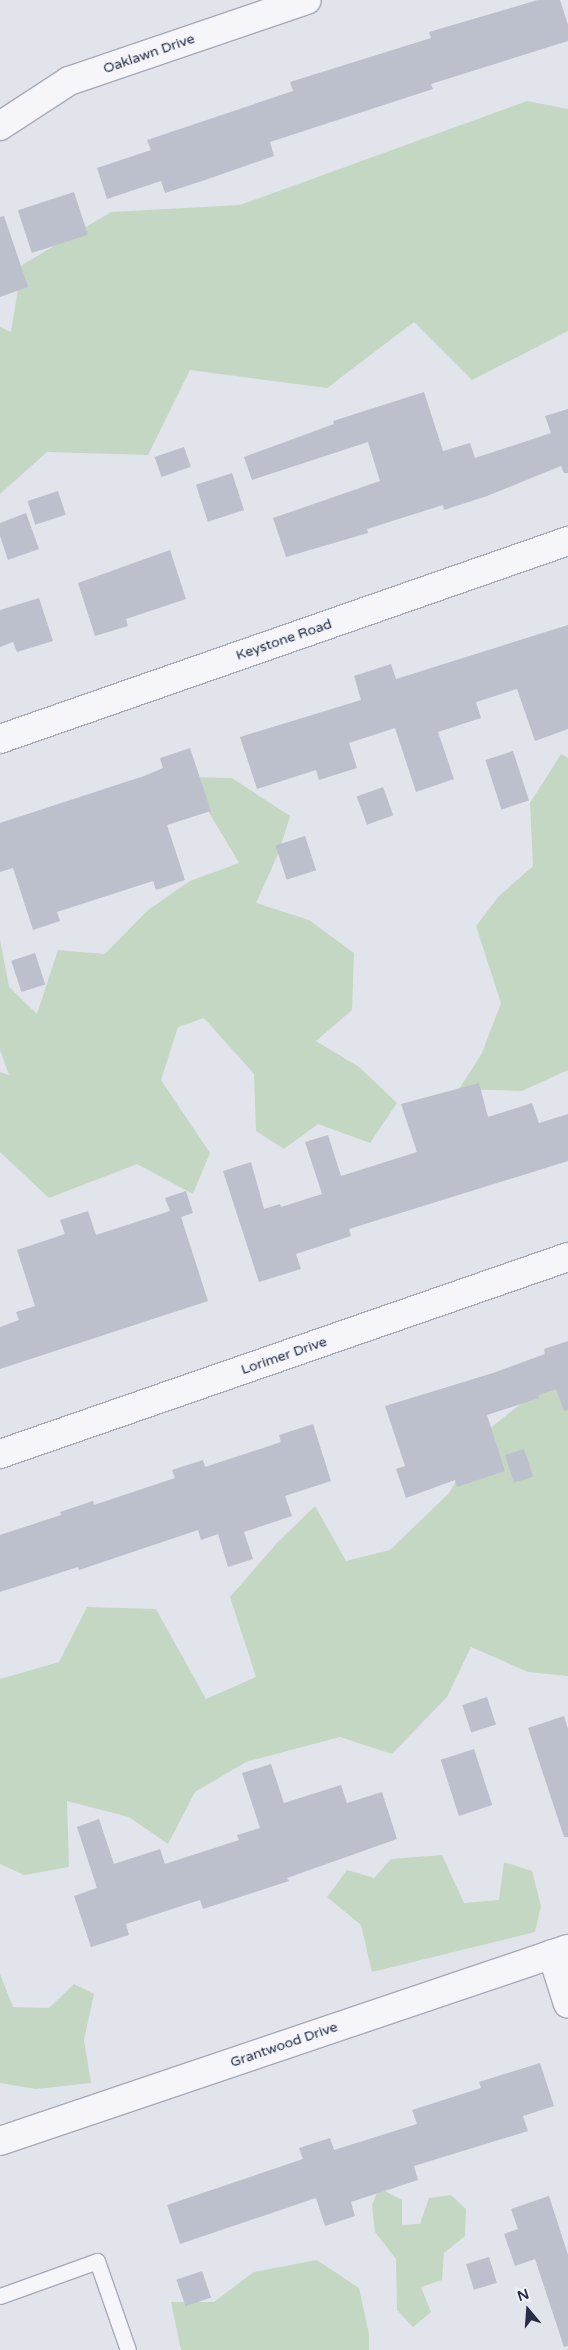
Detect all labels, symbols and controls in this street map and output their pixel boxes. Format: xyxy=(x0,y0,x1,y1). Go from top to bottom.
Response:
street label: Oaklawn Drive xyxy=(101,30,197,78)
street label: Keystone Road xyxy=(234,616,334,664)
street label: Lorimer Drive xyxy=(239,1333,329,1379)
street label: Grantwood Drive xyxy=(228,2019,340,2071)
north arrow xyxy=(503,2285,553,2335)
text: N xyxy=(515,2285,531,2305)

